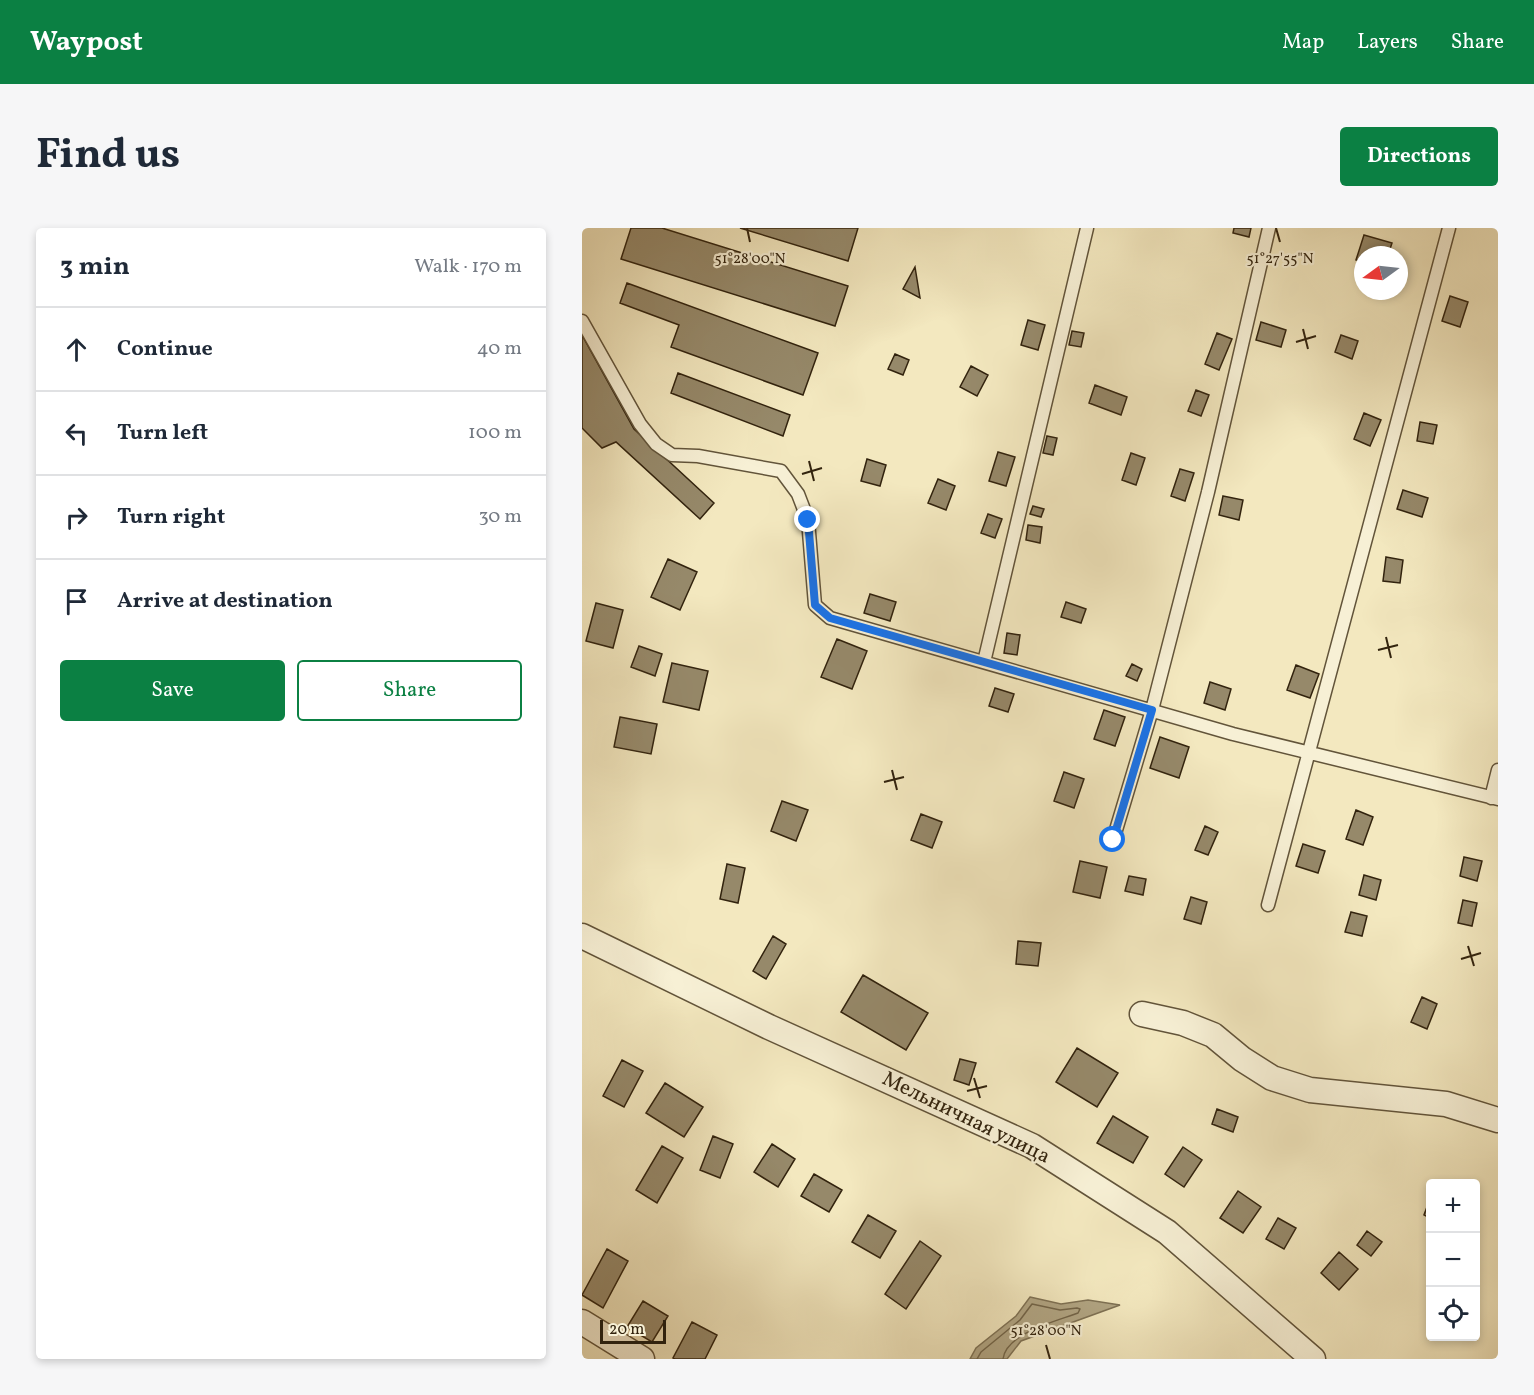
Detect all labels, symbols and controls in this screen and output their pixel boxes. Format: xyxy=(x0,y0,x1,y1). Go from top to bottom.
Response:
text: Waypost xyxy=(30,23,143,62)
text: Map xyxy=(1282,28,1324,57)
text: Layers xyxy=(1357,28,1418,57)
text: Share xyxy=(1451,28,1504,57)
text: Find us xyxy=(36,127,180,186)
button: Directions xyxy=(1340,127,1498,186)
north arrow xyxy=(1354,246,1408,300)
text: 3 min xyxy=(60,249,130,285)
text: 51°28'00"N xyxy=(714,249,786,270)
text: 51°27'55"N xyxy=(1246,249,1314,270)
text: Walk · 170 m xyxy=(414,253,522,281)
icon: ahead xyxy=(60,333,93,366)
text: Continue xyxy=(117,334,213,365)
text: 40 m xyxy=(477,335,522,363)
icon: left xyxy=(60,417,93,450)
text: Turn left xyxy=(117,418,208,449)
text: 100 m xyxy=(468,419,522,447)
icon: right xyxy=(60,501,93,534)
text: Turn right xyxy=(117,502,225,533)
text: 30 m xyxy=(478,503,522,531)
route end xyxy=(794,506,820,532)
icon: arrive xyxy=(60,585,93,618)
text: Arrive at destination xyxy=(117,586,333,617)
button: Save xyxy=(60,660,285,721)
button: Share xyxy=(297,660,522,721)
route start xyxy=(1099,826,1125,852)
street label: Мельничная улица xyxy=(877,1065,1055,1171)
map controls xyxy=(1426,1179,1480,1341)
button: + xyxy=(1426,1179,1480,1233)
button: − xyxy=(1426,1233,1480,1287)
button: locate xyxy=(1426,1287,1480,1341)
scale bar xyxy=(600,1317,666,1344)
text: 20 m xyxy=(609,1319,644,1341)
text: 51°28'00"N xyxy=(1010,1321,1082,1342)

